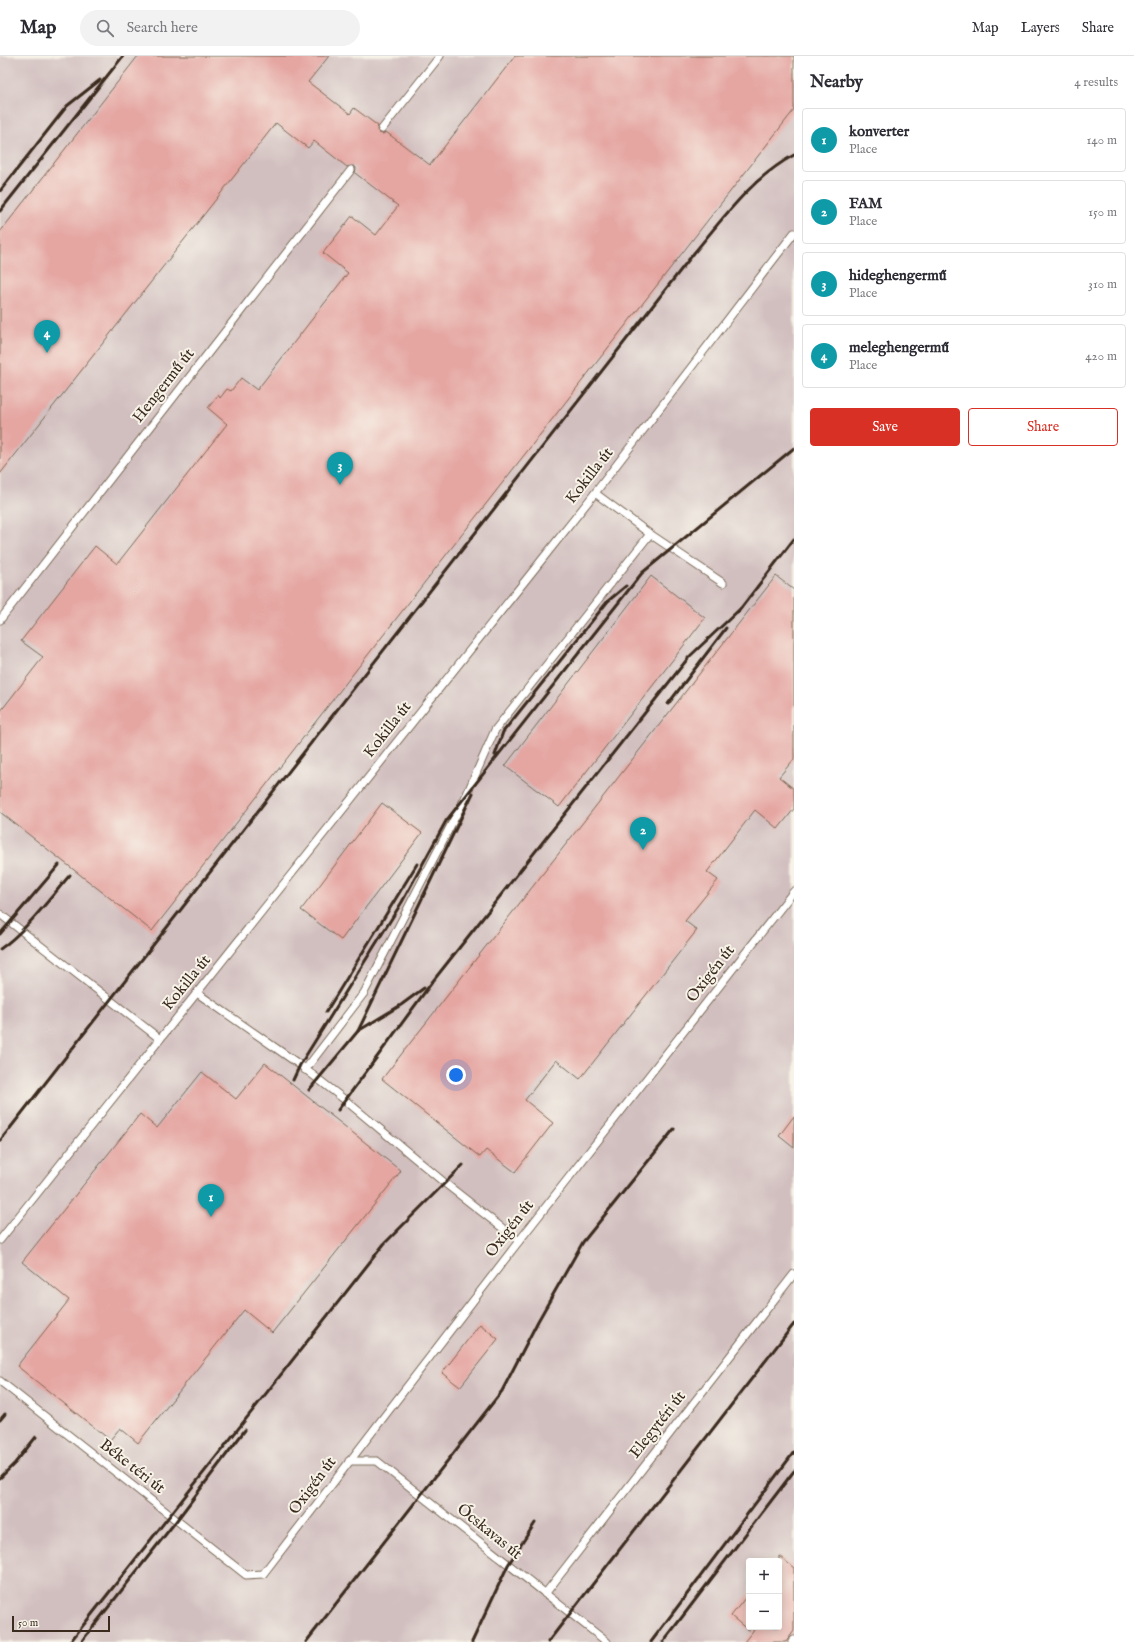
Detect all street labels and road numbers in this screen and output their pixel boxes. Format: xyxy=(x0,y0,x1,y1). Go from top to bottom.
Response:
street label: Hengermű út xyxy=(129,344,200,427)
street label: Kokilla út xyxy=(562,443,618,508)
street label: Kokilla út xyxy=(360,697,416,762)
street label: Oxigén út xyxy=(682,941,740,1007)
street label: Kokilla út xyxy=(159,951,216,1015)
street label: Oxigén út xyxy=(481,1196,539,1262)
street label: Elegytéri út xyxy=(625,1387,691,1463)
street label: Béke téri út xyxy=(95,1435,169,1499)
street label: Oxigén út xyxy=(285,1453,341,1519)
street label: Ócskavas út xyxy=(452,1498,527,1565)

